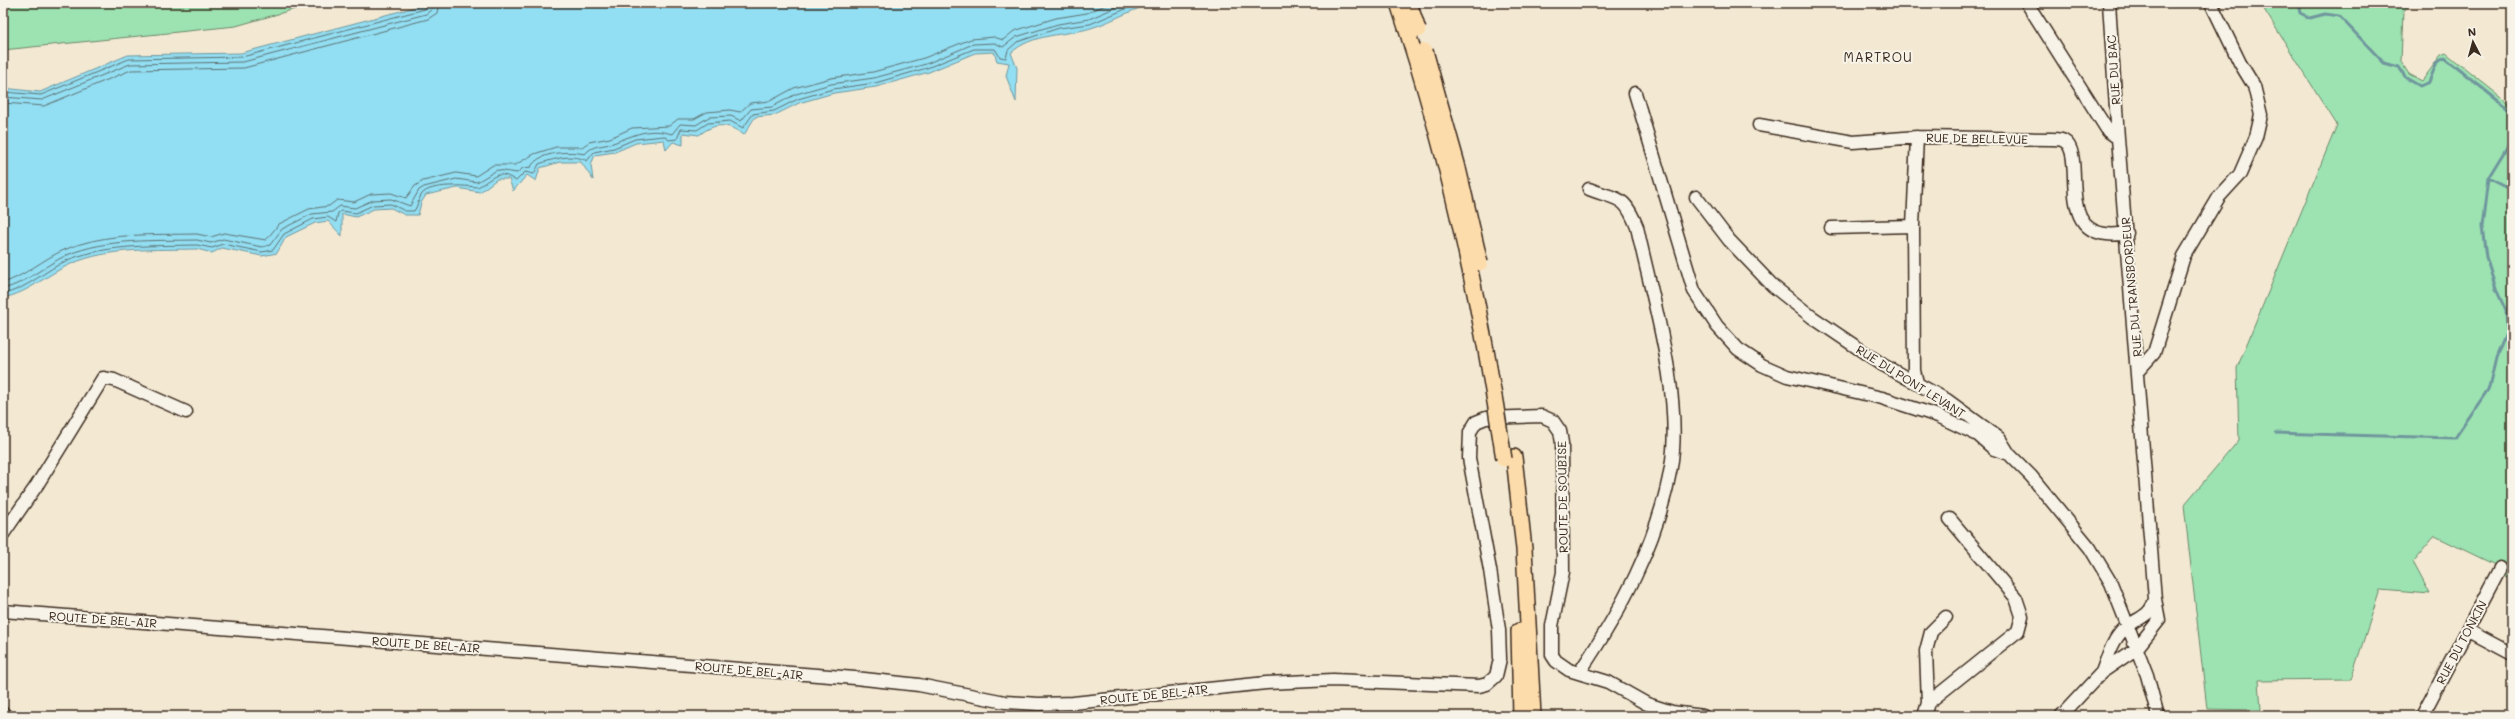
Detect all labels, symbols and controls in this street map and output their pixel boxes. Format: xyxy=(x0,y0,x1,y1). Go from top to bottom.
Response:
north arrow xyxy=(2453,22,2493,62)
text: N xyxy=(2467,24,2477,39)
street label: RUE DU BAC xyxy=(2103,34,2123,106)
district label: MARTROU xyxy=(1843,48,1913,65)
street label: RUE DE BELLEVUE xyxy=(1926,129,2028,147)
street label: RUE DU TRANSBORDEUR xyxy=(2117,216,2145,358)
street label: RUE DU PONT LEVANT xyxy=(1853,341,1969,421)
street label: ROUTE DE SOUBISE xyxy=(1553,441,1571,553)
street label: RUE DU TONKIN xyxy=(2432,597,2490,687)
street label: ROUTE DE BEL-AIR xyxy=(48,607,158,631)
street label: ROUTE DE BEL-AIR xyxy=(371,632,481,656)
street label: ROUTE DE BEL-AIR xyxy=(694,657,804,683)
street label: ROUTE DE BEL-AIR xyxy=(1099,680,1209,708)

